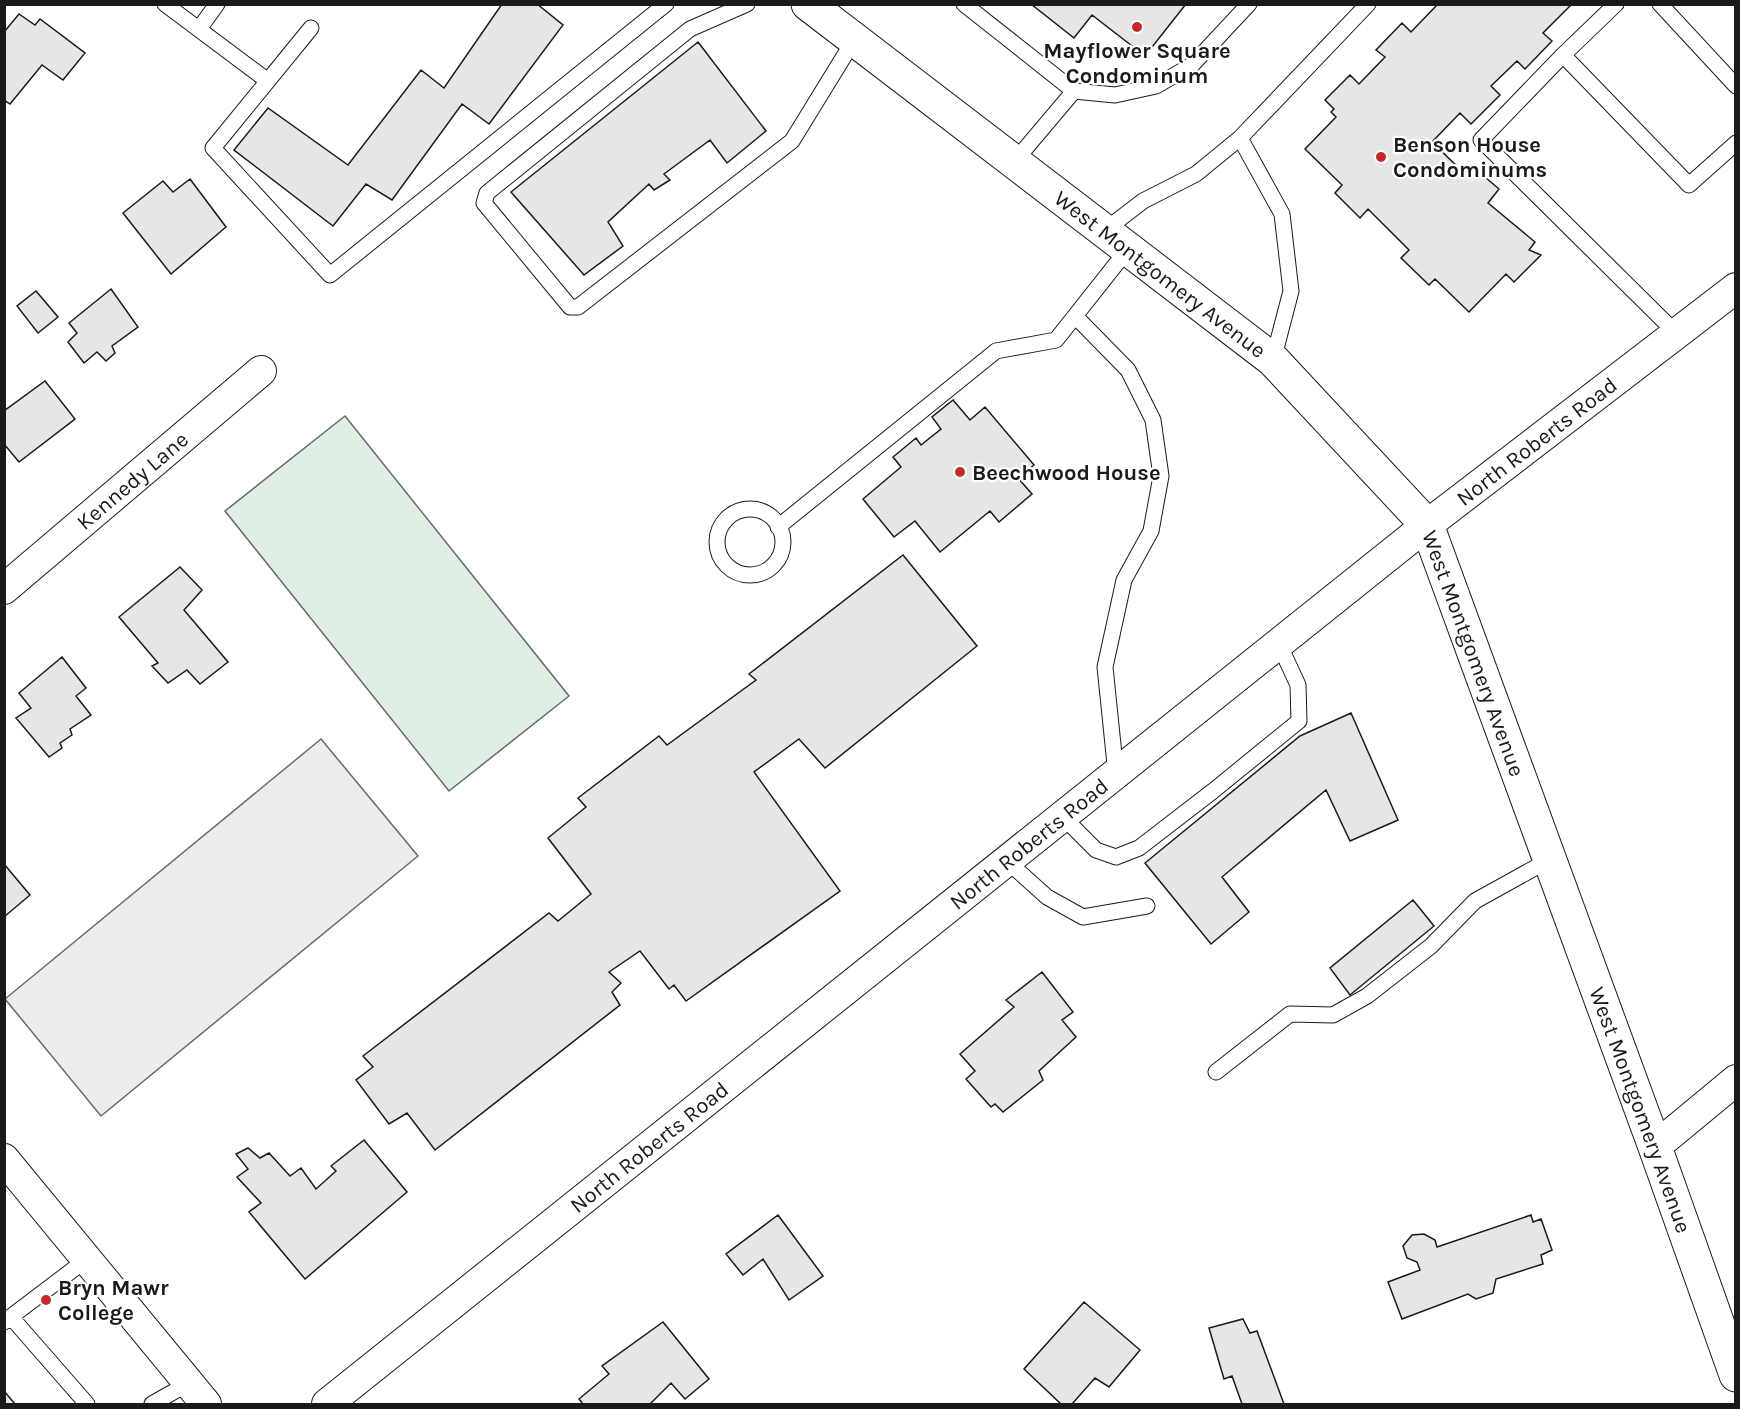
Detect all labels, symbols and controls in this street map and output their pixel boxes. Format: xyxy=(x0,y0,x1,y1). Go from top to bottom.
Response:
marker: Mayflower Square Condominum xyxy=(1130,20,1144,34)
place label: Mayflower Square Condominum xyxy=(1043,38,1231,89)
place label: Benson House Condominums xyxy=(1393,132,1547,183)
marker: Benson House Condominums xyxy=(1374,150,1388,164)
street label: West Montgomery Avenue xyxy=(1049,185,1271,364)
street label: North Roberts Road xyxy=(1452,372,1623,512)
street label: Kennedy Lane xyxy=(72,427,194,536)
place label: Beechwood House xyxy=(972,460,1161,486)
marker: Beechwood House xyxy=(953,465,967,479)
street label: West Montgomery Avenue xyxy=(1416,527,1530,780)
street label: North Roberts Road xyxy=(945,773,1114,915)
street label: West Montgomery Avenue xyxy=(1583,984,1696,1237)
street label: North Roberts Road xyxy=(565,1076,734,1219)
place label: Bryn Mawr College xyxy=(58,1275,169,1326)
marker: Bryn Mawr College xyxy=(39,1293,53,1307)

